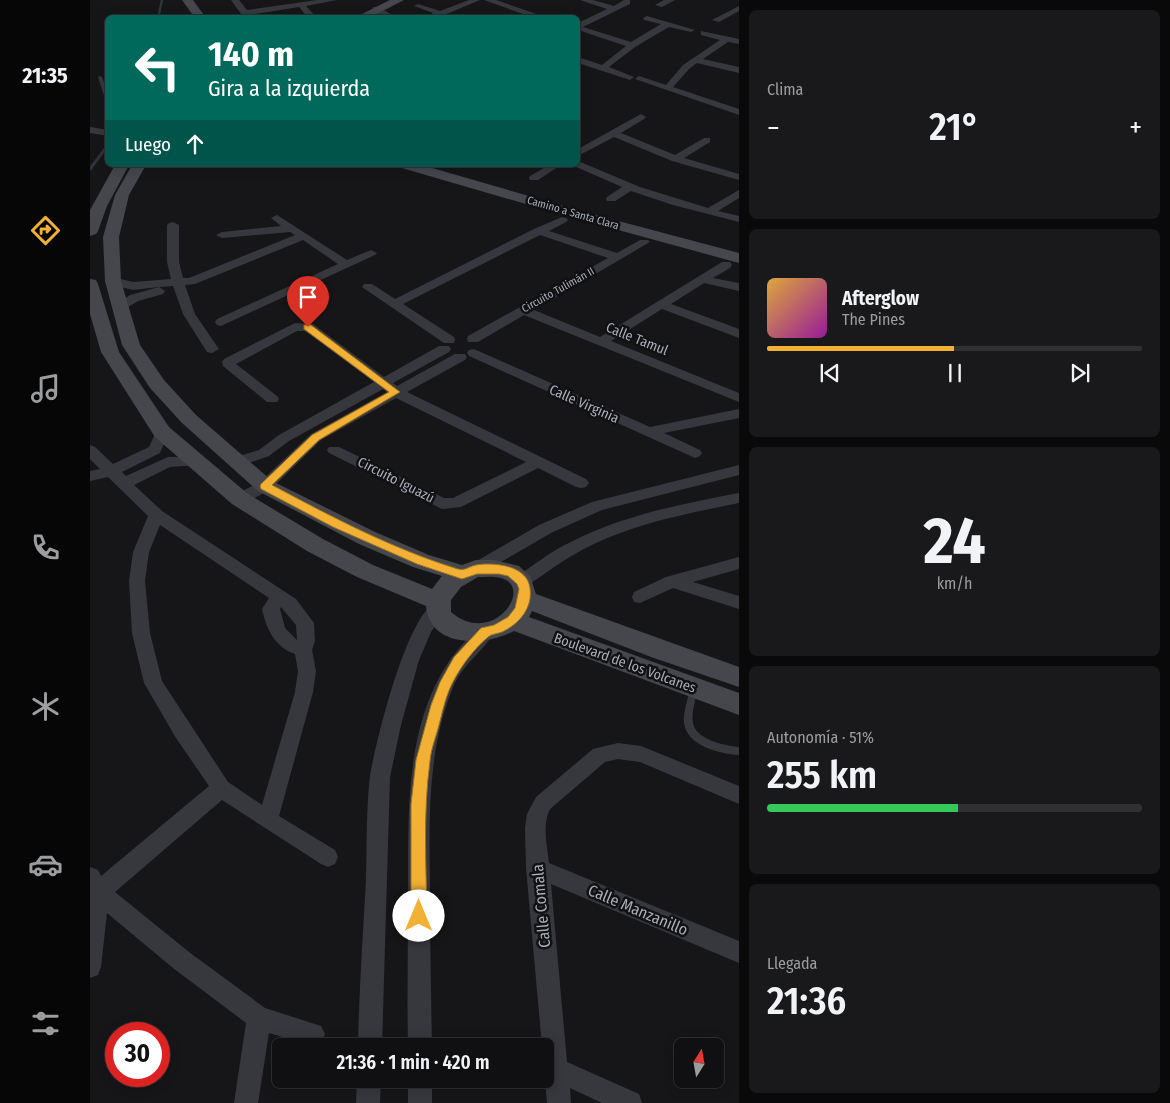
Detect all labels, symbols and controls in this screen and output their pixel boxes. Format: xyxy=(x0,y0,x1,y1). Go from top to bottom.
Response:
text: 140 m xyxy=(208,33,294,75)
icon: left xyxy=(125,35,190,100)
text: 21:35 xyxy=(22,62,68,89)
text: Gira a la izquierda xyxy=(208,75,370,102)
text: Clima xyxy=(767,80,803,99)
text: 21° xyxy=(929,104,980,150)
text: − xyxy=(767,111,780,144)
text: + xyxy=(1129,111,1142,144)
icon: ahead xyxy=(181,130,209,158)
text: Luego xyxy=(125,133,171,156)
street label: Camino a Santa Clara xyxy=(526,194,620,232)
icon: directions xyxy=(28,213,63,248)
street label: Circuito Tulimán II xyxy=(519,265,597,315)
pin xyxy=(287,276,329,327)
icon: arrive xyxy=(294,283,322,311)
text: Afterglow xyxy=(842,287,919,310)
text: The Pines xyxy=(842,310,905,329)
street label: Calle Tamul xyxy=(603,319,671,359)
icon: previous xyxy=(816,359,844,387)
icon: pause xyxy=(941,359,969,387)
icon: next xyxy=(1066,359,1094,387)
icon: music xyxy=(28,371,63,406)
street label: Calle Virginia xyxy=(547,381,622,427)
street label: Circuito Iguazú xyxy=(355,453,437,507)
text: 24 xyxy=(923,502,986,580)
icon: phone xyxy=(28,530,63,565)
text: km/h xyxy=(937,574,972,593)
street label: Boulevard de los Volcanes xyxy=(552,629,698,697)
icon: climate xyxy=(28,689,63,724)
text: Autonomía · 51% xyxy=(767,728,874,747)
text: 255 km xyxy=(767,752,877,798)
icon: car xyxy=(28,847,63,882)
street label: Calle Comala xyxy=(528,863,554,949)
street label: Calle Manzanillo xyxy=(585,880,691,940)
position arrow xyxy=(392,889,444,941)
text: Llegada xyxy=(767,954,817,973)
text: 21:36 xyxy=(767,978,846,1024)
icon: filters xyxy=(28,1006,63,1041)
speed limit sign: 30 xyxy=(105,1022,170,1087)
north arrow xyxy=(674,1038,724,1088)
map controls xyxy=(674,1038,724,1088)
text: 21:36 · 1 min · 420 m xyxy=(337,1051,489,1074)

